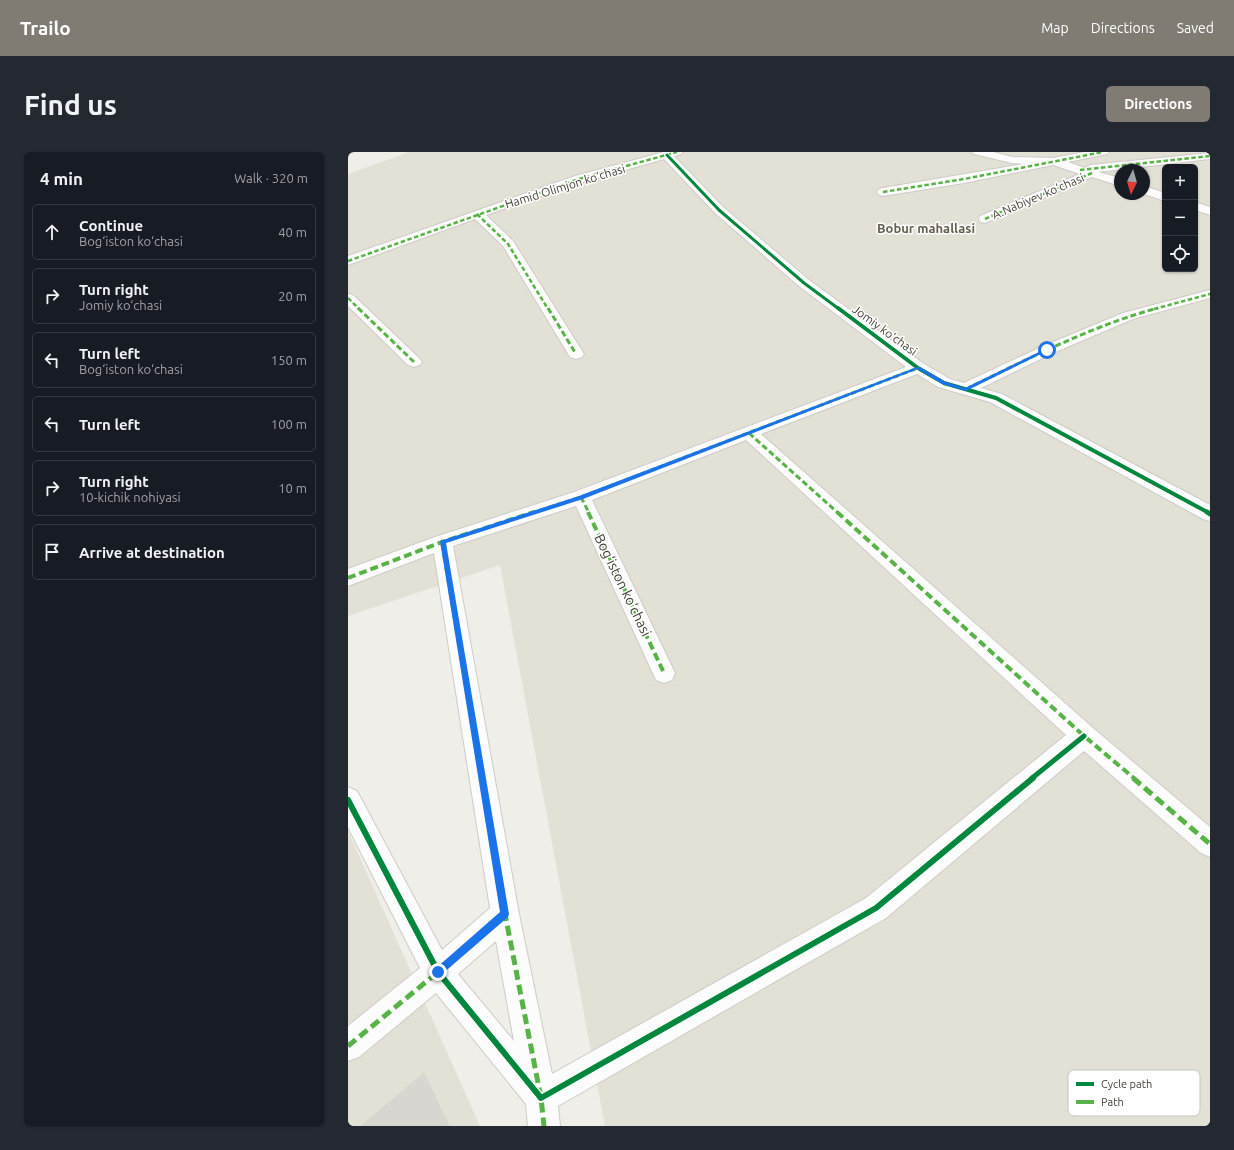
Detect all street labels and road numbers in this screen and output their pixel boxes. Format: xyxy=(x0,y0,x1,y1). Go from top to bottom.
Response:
street label: Hamid Olimjon ko‘chasi xyxy=(503,161,627,210)
street label: A.Nabiyev ko‘chasi xyxy=(990,171,1086,221)
street label: Jomiy ko‘chasi xyxy=(850,302,920,358)
street label: Bog‘iston ko‘chasi xyxy=(591,531,655,639)

